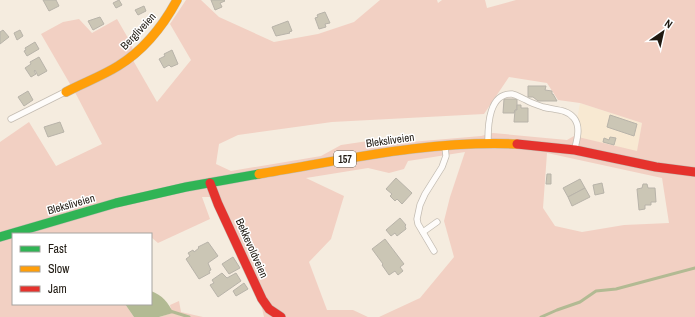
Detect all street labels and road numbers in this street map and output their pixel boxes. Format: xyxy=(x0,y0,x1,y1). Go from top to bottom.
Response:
street label: Bergliveien xyxy=(117,10,159,52)
street label: Bleksliveien xyxy=(365,130,415,150)
road number: 157 xyxy=(334,151,356,167)
street label: Bleksliveien xyxy=(46,191,96,217)
street label: Bekkevoldveien xyxy=(233,216,271,280)

